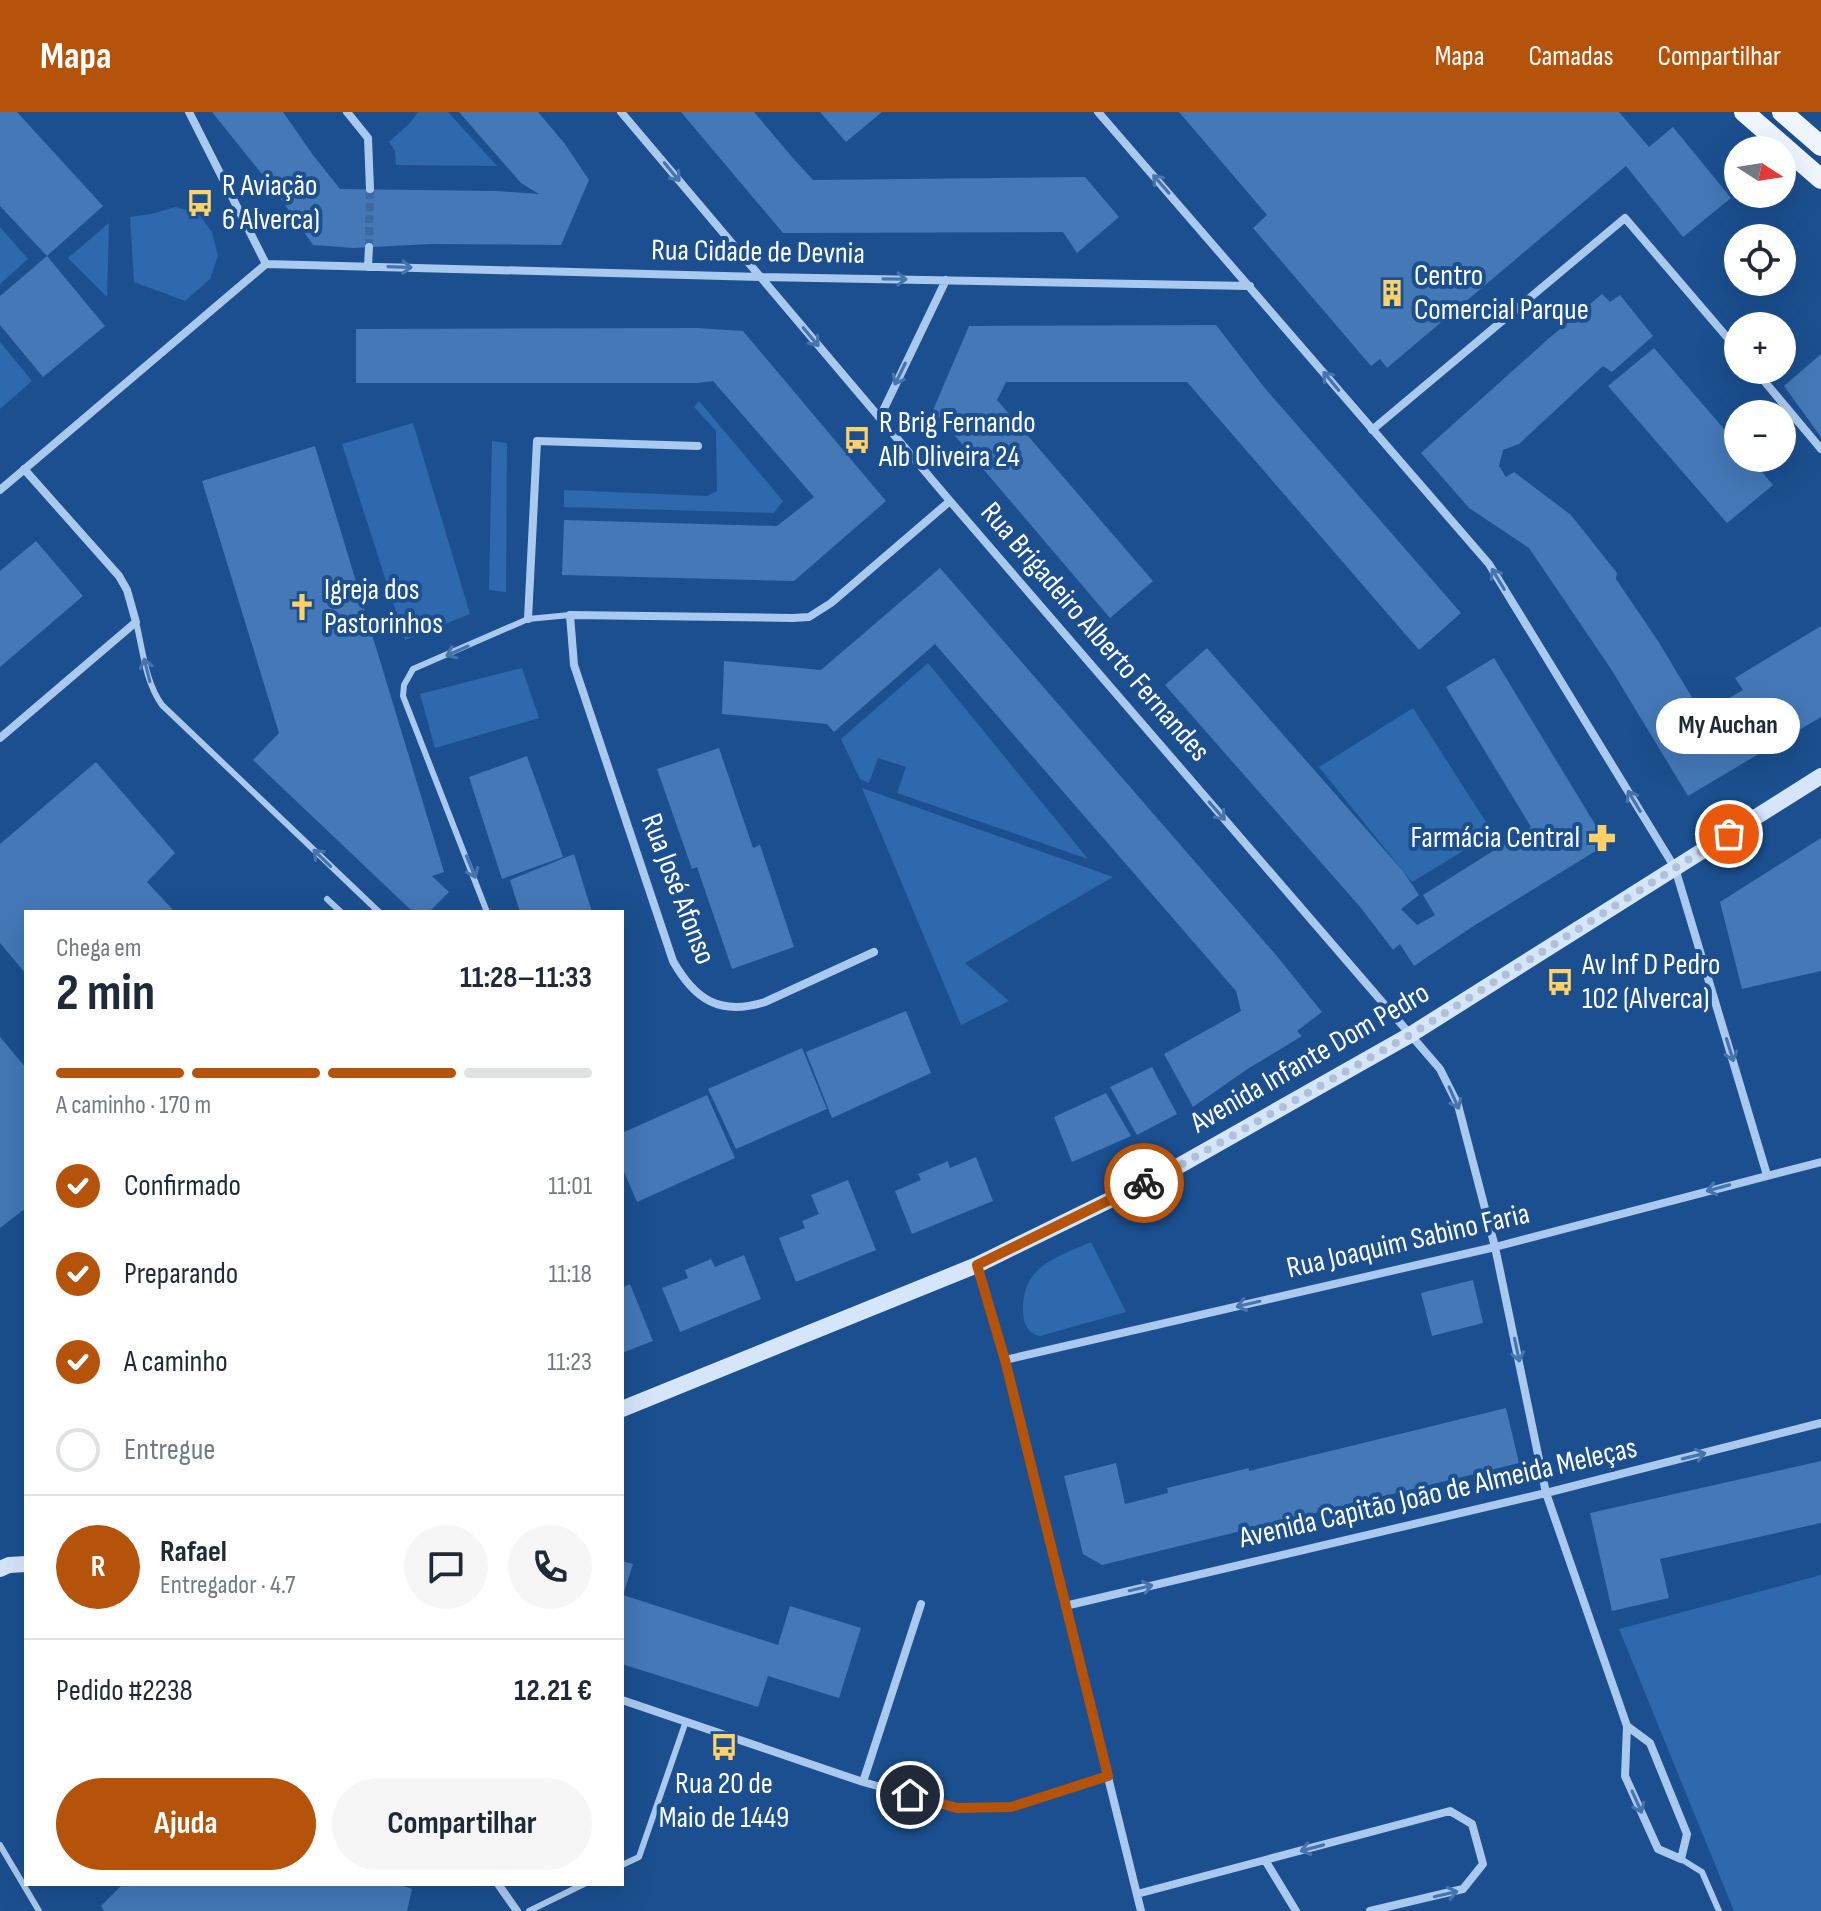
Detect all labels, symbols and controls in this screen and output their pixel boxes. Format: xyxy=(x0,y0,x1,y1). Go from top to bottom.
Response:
text: Mapa xyxy=(40,34,112,79)
text: Mapa xyxy=(1435,40,1484,73)
text: Camadas xyxy=(1528,40,1614,73)
text: Compartilhar xyxy=(1658,40,1781,73)
north arrow xyxy=(1724,136,1796,208)
map controls xyxy=(1724,136,1796,472)
one-way arrow xyxy=(663,161,681,181)
place label: R Aviação 6 Alverca) xyxy=(222,168,320,238)
one-way arrow xyxy=(1152,174,1170,195)
bus stop icon: R Aviação 6 Alverca) xyxy=(185,188,215,218)
button: locate xyxy=(1724,224,1796,296)
street label: Rua Cidade de Devnia xyxy=(651,232,865,272)
place label: Centro Comercial Parque xyxy=(1414,258,1589,328)
one-way arrow xyxy=(386,260,413,275)
one-way arrow xyxy=(881,272,908,287)
building icon: Centro Comercial Parque xyxy=(1377,278,1407,308)
button: + xyxy=(1724,312,1796,384)
one-way arrow xyxy=(802,326,820,346)
one-way arrow xyxy=(892,362,907,385)
one-way arrow xyxy=(1322,372,1340,392)
button: − xyxy=(1724,400,1796,472)
place label: R Brig Fernando Alb Oliveira 24 xyxy=(878,405,1036,475)
bus stop icon: R Brig Fernando Alb Oliveira 24 xyxy=(842,425,872,455)
street label: Rua Brigadeiro Alberto Fernandes xyxy=(973,495,1217,769)
one-way arrow xyxy=(1490,568,1506,591)
place label: Igreja dos Pastorinhos xyxy=(324,572,443,642)
church icon: Igreja dos Pastorinhos xyxy=(287,592,317,622)
one-way arrow xyxy=(445,644,469,659)
one-way arrow xyxy=(139,658,154,684)
callout: My Auchan xyxy=(1657,698,1801,754)
text: My Auchan xyxy=(1678,710,1778,741)
one-way arrow xyxy=(1625,790,1641,813)
one-way arrow xyxy=(1208,800,1226,820)
pin xyxy=(1695,800,1763,868)
street label: Rua José Afonso xyxy=(633,809,723,969)
icon: bag xyxy=(1707,812,1751,856)
place label: Farmácia Central xyxy=(1411,820,1580,856)
pharmacy icon: Farmácia Central xyxy=(1587,823,1617,853)
one-way arrow xyxy=(313,849,332,868)
one-way arrow xyxy=(465,854,479,879)
text: Chega em xyxy=(56,933,142,964)
place label: Av Inf D Pedro 102 (Alverca) xyxy=(1581,947,1721,1017)
text: 11:28–11:33 xyxy=(460,960,592,996)
text: 2 min xyxy=(56,962,155,1025)
bus stop icon: Av Inf D Pedro 102 (Alverca) xyxy=(1545,967,1575,997)
street label: Avenida Infante Dom Pedro xyxy=(1183,975,1436,1142)
one-way arrow xyxy=(1723,1036,1738,1062)
one-way arrow xyxy=(1447,1086,1462,1110)
text: A caminho · 170 m xyxy=(56,1090,211,1121)
courier xyxy=(1104,1143,1184,1223)
icon: bike xyxy=(1122,1161,1166,1205)
icon: check xyxy=(56,1164,100,1208)
text: Confirmado xyxy=(124,1168,241,1204)
text: 11:01 xyxy=(548,1171,592,1202)
one-way arrow xyxy=(1706,1182,1732,1197)
street label: Rua Joaquim Sabino Faria xyxy=(1283,1196,1533,1286)
icon: check xyxy=(56,1252,100,1296)
text: Preparando xyxy=(124,1256,238,1292)
text: 11:18 xyxy=(548,1259,592,1290)
one-way arrow xyxy=(1236,1297,1262,1312)
one-way arrow xyxy=(1510,1337,1525,1363)
icon: check xyxy=(56,1340,100,1384)
text: A caminho xyxy=(124,1344,228,1380)
text: 11:23 xyxy=(547,1347,592,1378)
street label: Avenida Capitão João de Almeida Meleças xyxy=(1235,1430,1640,1557)
text: Entregue xyxy=(124,1432,215,1468)
one-way arrow xyxy=(1680,1447,1706,1462)
button: chat xyxy=(404,1525,488,1609)
button: phone xyxy=(508,1525,592,1609)
text: Rafael xyxy=(160,1534,227,1570)
text: R xyxy=(91,1549,105,1585)
text: Entregador · 4.7 xyxy=(160,1570,295,1601)
one-way arrow xyxy=(1128,1580,1154,1595)
text: Pedido #2238 xyxy=(56,1673,193,1709)
text: 12.21 € xyxy=(514,1673,592,1709)
bus stop icon: Rua 20 de Maio de 1449 xyxy=(709,1732,739,1762)
pin xyxy=(876,1761,944,1829)
place label: Rua 20 de Maio de 1449 xyxy=(659,1766,789,1836)
icon: home xyxy=(888,1773,932,1817)
button: Ajuda xyxy=(56,1778,316,1870)
button: Compartilhar xyxy=(332,1778,592,1870)
one-way arrow xyxy=(1630,1789,1645,1813)
one-way arrow xyxy=(1299,1841,1325,1856)
one-way arrow xyxy=(1433,1885,1458,1900)

